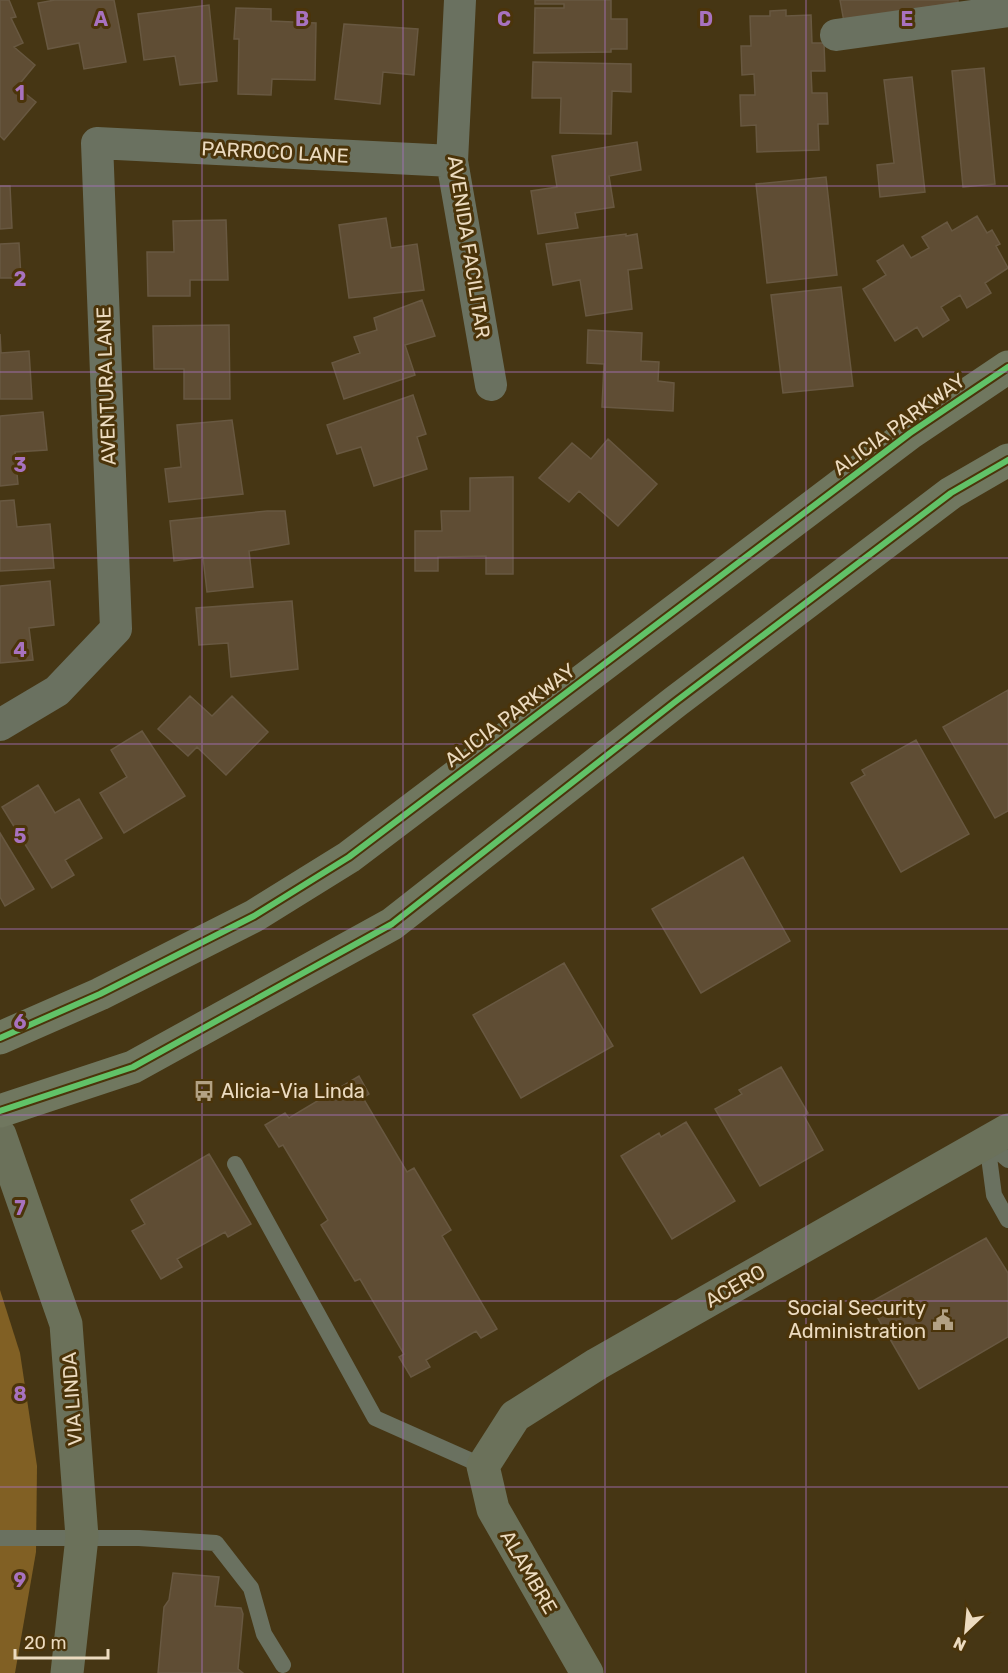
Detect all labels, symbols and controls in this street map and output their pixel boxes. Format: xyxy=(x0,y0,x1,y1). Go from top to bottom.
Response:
text: A xyxy=(94,7,109,31)
text: B xyxy=(295,7,309,31)
text: C xyxy=(497,7,511,31)
text: D xyxy=(699,7,713,31)
text: E xyxy=(901,7,913,31)
text: 1 xyxy=(15,81,25,105)
street label: PARROCO LANE xyxy=(201,136,349,168)
street label: AVENIDA FACILITAR xyxy=(443,154,495,340)
text: 2 xyxy=(14,267,27,291)
street label: AVENTURA LANE xyxy=(91,306,121,466)
street label: ALICIA PARKWAY xyxy=(828,368,970,480)
text: 3 xyxy=(13,453,27,477)
text: 4 xyxy=(13,638,27,662)
street label: ALICIA PARKWAY xyxy=(440,658,580,772)
text: 5 xyxy=(14,824,27,848)
text: 6 xyxy=(13,1010,27,1034)
bus stop icon: Alicia-Via Linda xyxy=(192,1079,216,1103)
place label: Alicia-Via Linda xyxy=(221,1079,365,1103)
text: 7 xyxy=(14,1196,26,1220)
street label: ACERO xyxy=(701,1259,769,1313)
place label: Social Security Administration xyxy=(787,1296,926,1343)
public building icon: Social Security Administration xyxy=(931,1308,955,1332)
street label: VIA LINDA xyxy=(57,1351,87,1447)
text: 8 xyxy=(13,1382,27,1406)
street label: ALAMBRE xyxy=(495,1526,563,1618)
text: 9 xyxy=(14,1568,27,1592)
north arrow xyxy=(936,1601,996,1661)
scale bar xyxy=(15,1622,108,1660)
text: 20 m xyxy=(24,1632,66,1654)
text: N xyxy=(950,1633,969,1655)

